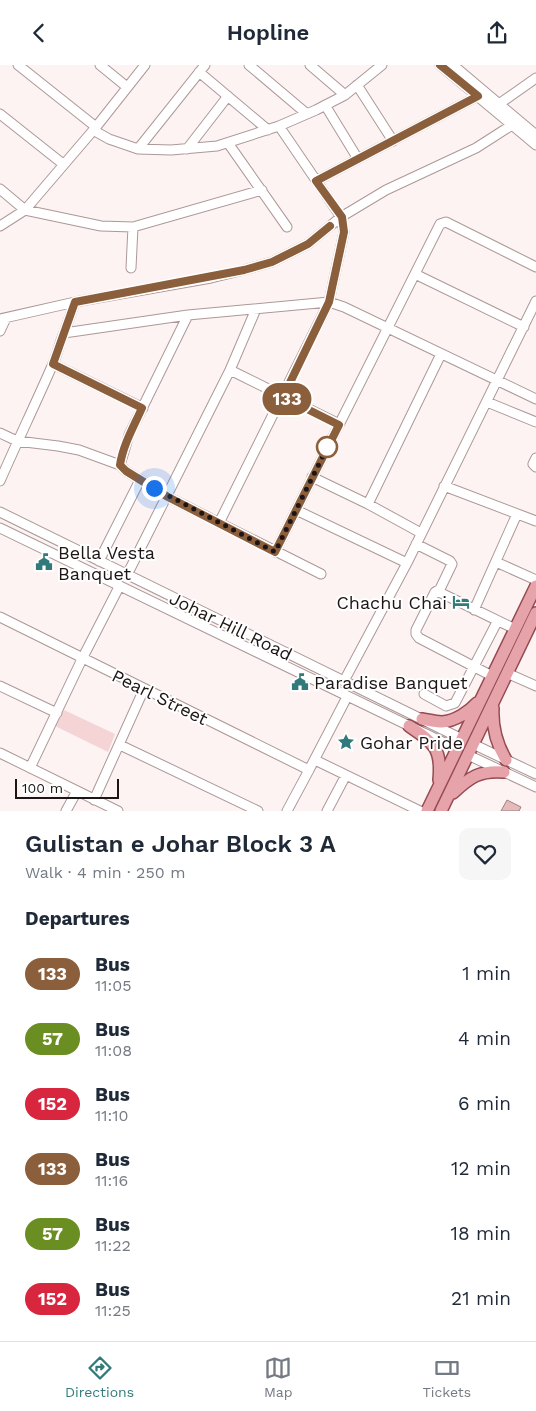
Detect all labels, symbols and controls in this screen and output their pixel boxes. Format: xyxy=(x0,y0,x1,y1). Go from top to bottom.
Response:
icon: back xyxy=(25,19,53,47)
icon: share xyxy=(483,19,511,47)
text: Hopline xyxy=(227,20,309,45)
line badge: 133 xyxy=(258,383,316,415)
text: 133 xyxy=(272,388,302,409)
unlabelled marker xyxy=(316,436,338,458)
your location xyxy=(142,476,167,501)
place label: Bella Vesta Banquet xyxy=(58,542,155,584)
public building icon: Bella Vesta Banquet xyxy=(34,552,54,572)
street label: Johar Hill Road xyxy=(166,587,296,665)
place label: Chachu Chai xyxy=(336,592,447,613)
hotel icon: Chachu Chai xyxy=(451,592,471,612)
street label: Pearl Street xyxy=(109,665,212,729)
public building icon: Paradise Banquet xyxy=(290,672,310,692)
place label: Paradise Banquet xyxy=(314,672,468,693)
place icon: Gohar Pride xyxy=(336,732,356,752)
place label: Gohar Pride xyxy=(360,732,463,753)
scale bar xyxy=(15,776,119,799)
text: 100 m xyxy=(22,780,63,796)
button: heart xyxy=(459,828,511,880)
text: Gulistan e Johar Block 3 A xyxy=(25,830,336,858)
text: Walk · 4 min · 250 m xyxy=(25,863,185,882)
text: Departures xyxy=(25,907,130,930)
text: Bus xyxy=(95,953,130,976)
text: 1 min xyxy=(462,962,511,985)
text: 133 xyxy=(38,963,67,984)
text: 11:05 xyxy=(95,976,131,995)
text: Bus xyxy=(95,1018,130,1041)
text: 4 min xyxy=(458,1027,511,1050)
text: 57 xyxy=(42,1028,63,1049)
text: 11:08 xyxy=(95,1041,132,1060)
text: Bus xyxy=(95,1083,130,1106)
text: 6 min xyxy=(458,1092,511,1115)
text: 152 xyxy=(38,1093,67,1114)
text: 11:10 xyxy=(95,1106,128,1125)
text: Bus xyxy=(95,1148,130,1171)
text: 12 min xyxy=(451,1157,511,1180)
text: 133 xyxy=(38,1158,67,1179)
text: 11:16 xyxy=(95,1171,128,1190)
text: Bus xyxy=(95,1213,130,1236)
text: 18 min xyxy=(450,1222,511,1245)
text: 57 xyxy=(42,1223,63,1244)
text: 11:22 xyxy=(95,1236,131,1255)
text: Bus xyxy=(95,1278,130,1301)
text: 21 min xyxy=(451,1287,511,1310)
text: 152 xyxy=(38,1288,67,1309)
text: 11:25 xyxy=(95,1301,131,1320)
tab: Directions xyxy=(65,1354,134,1400)
tab: Map xyxy=(264,1354,293,1400)
tab: Tickets xyxy=(422,1354,471,1400)

